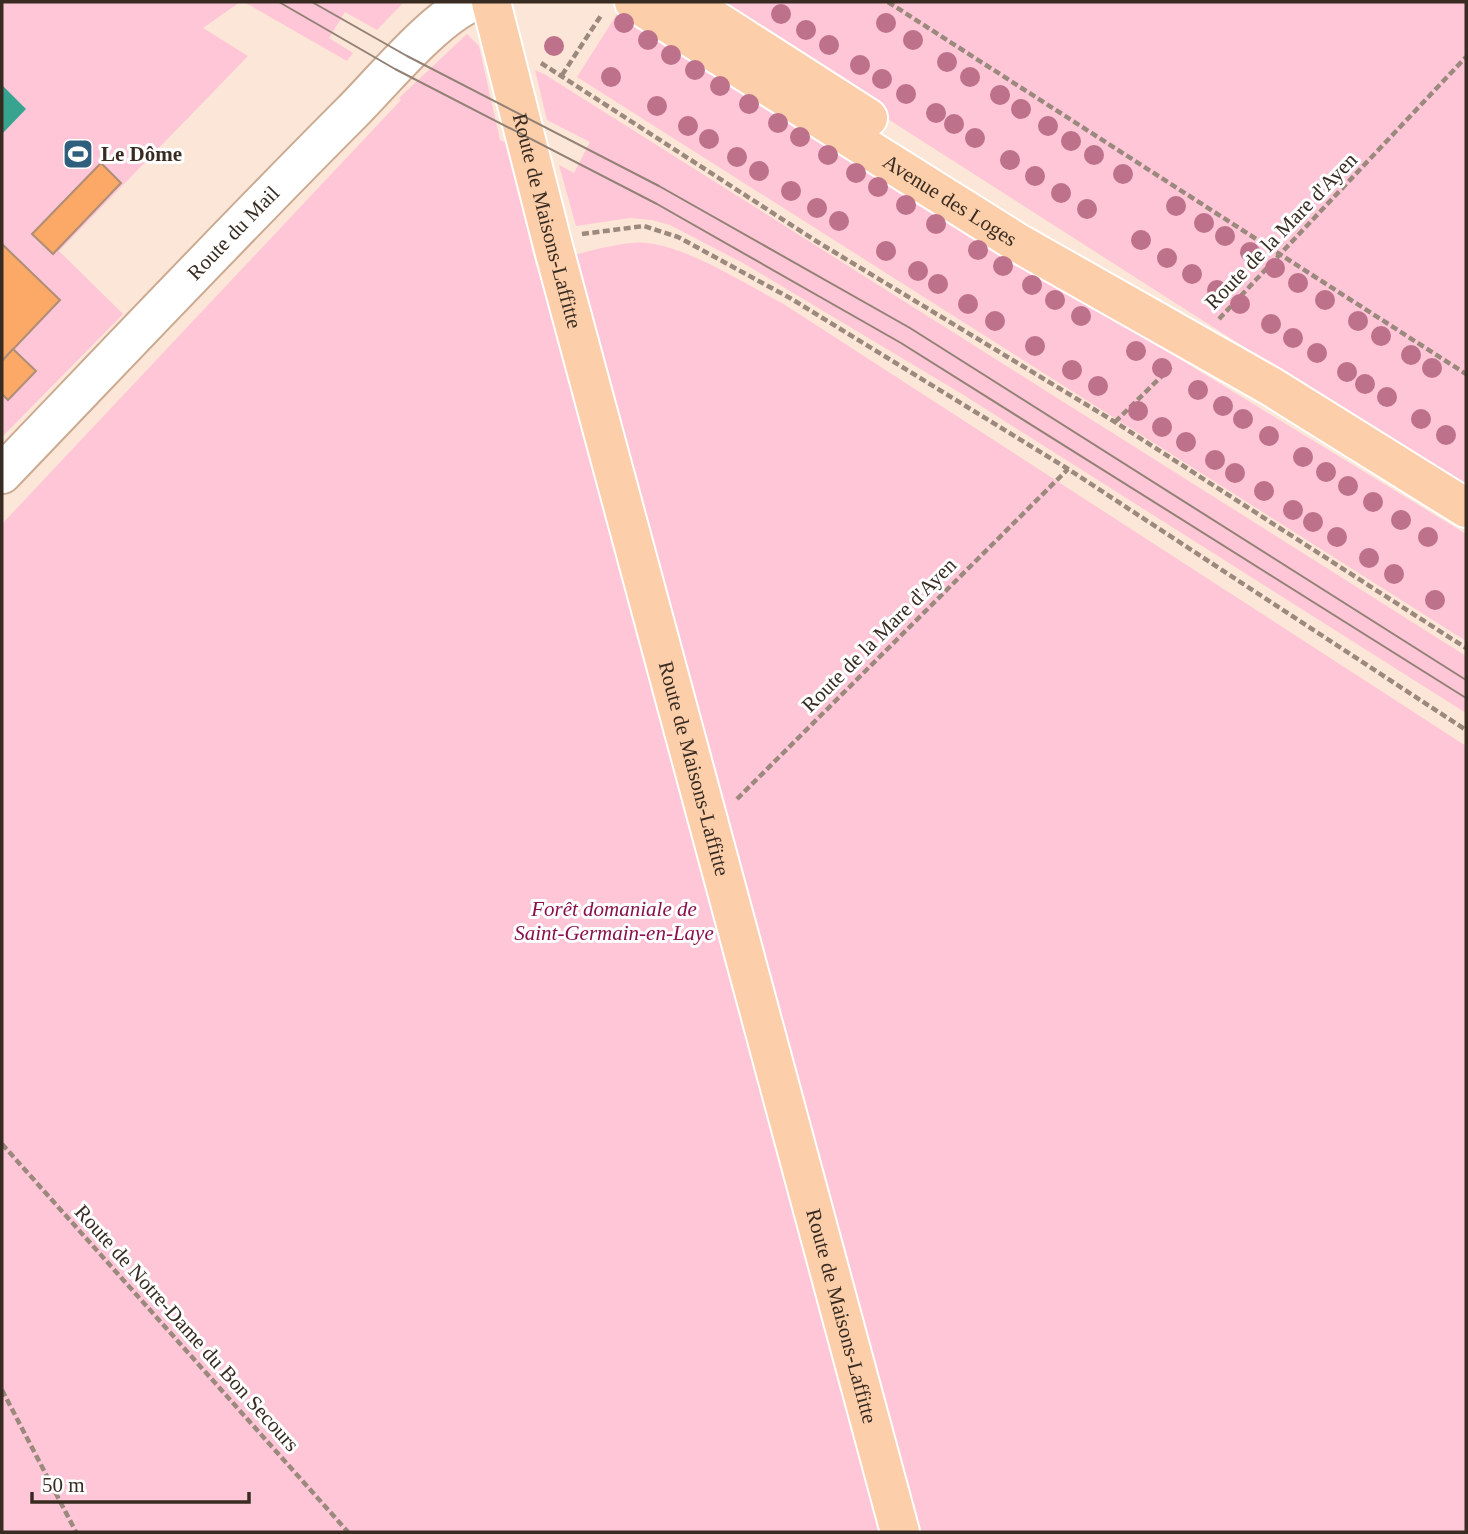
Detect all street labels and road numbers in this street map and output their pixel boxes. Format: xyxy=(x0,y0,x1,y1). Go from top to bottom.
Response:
street label: Route de Maisons-Laffitte xyxy=(508,111,587,331)
street label: Route de la Mare d'Ayen xyxy=(1200,147,1362,314)
street label: Avenue des Loges xyxy=(878,149,1021,251)
street label: Route du Mail xyxy=(182,181,284,285)
street label: Route de la Mare d'Ayen xyxy=(797,553,961,717)
street label: Route de Maisons-Laffitte xyxy=(654,659,734,879)
street label: Route de Notre-Dame du Bon Secours xyxy=(70,1200,304,1456)
street label: Route de Maisons-Laffitte xyxy=(801,1206,882,1426)

